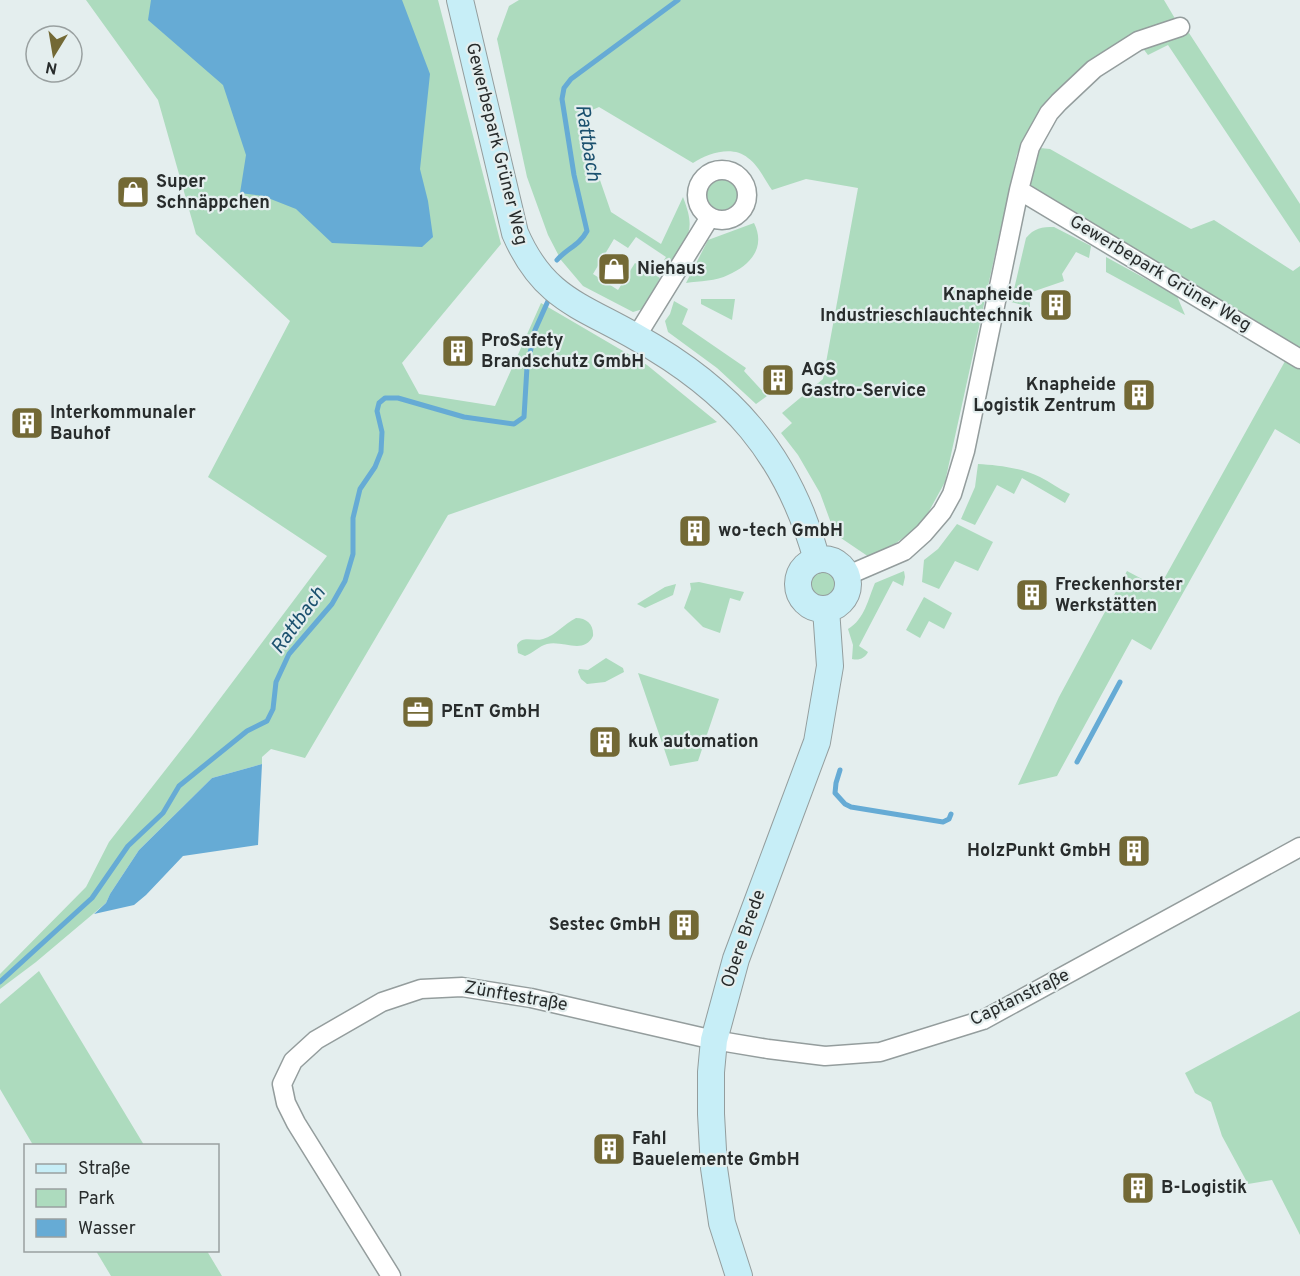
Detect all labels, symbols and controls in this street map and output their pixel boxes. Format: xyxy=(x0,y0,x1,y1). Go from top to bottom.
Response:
north arrow xyxy=(24,24,84,84)
street label: Gewerbepark Grüner Weg xyxy=(460,40,532,248)
text: N xyxy=(44,56,59,78)
water label: Rattbach xyxy=(568,103,606,183)
place label: Super Schnäppchen xyxy=(156,171,270,215)
shop icon: Super Schnäppchen xyxy=(115,174,151,210)
street label: Gewerbepark Grüner Weg xyxy=(1065,211,1255,337)
shop icon: Niehaus xyxy=(596,251,632,287)
place label: Niehaus xyxy=(637,258,705,281)
place label: Knapheide Industrieschlauchtechnik xyxy=(820,284,1033,328)
building icon: Knapheide Industrieschlauchtechnik xyxy=(1038,287,1074,323)
place label: ProSafety Brandschutz GmbH xyxy=(481,330,644,374)
building icon: ProSafety Brandschutz GmbH xyxy=(440,333,476,369)
place label: AGS Gastro-Service xyxy=(801,359,926,403)
building icon: AGS Gastro-Service xyxy=(760,362,796,398)
place label: Knapheide Logistik Zentrum xyxy=(973,374,1116,418)
building icon: Knapheide Logistik Zentrum xyxy=(1121,377,1157,413)
place label: Interkommunaler Bauhof xyxy=(50,402,196,446)
building icon: Interkommunaler Bauhof xyxy=(9,405,45,441)
building icon: wo-tech GmbH xyxy=(677,513,713,549)
place label: wo-tech GmbH xyxy=(718,520,843,543)
place label: Freckenhorster Werkstätten xyxy=(1055,574,1183,618)
building icon: Freckenhorster Werkstätten xyxy=(1014,577,1050,613)
water label: Rattbach xyxy=(266,582,332,660)
office icon: PEnT GmbH xyxy=(400,694,436,730)
place label: PEnT GmbH xyxy=(441,701,540,724)
building icon: kuk automation xyxy=(587,724,623,760)
place label: kuk automation xyxy=(628,731,759,754)
building icon: HolzPunkt GmbH xyxy=(1116,833,1152,869)
place label: HolzPunkt GmbH xyxy=(967,840,1111,863)
street label: Obere Brede xyxy=(717,887,771,991)
building icon: Sestec GmbH xyxy=(666,907,702,943)
place label: Sestec GmbH xyxy=(549,914,661,937)
street label: Captanstraße xyxy=(966,964,1074,1032)
street label: Zünftestraße xyxy=(463,977,569,1017)
place label: Fahl Bauelemente GmbH xyxy=(632,1128,800,1172)
building icon: Fahl Bauelemente GmbH xyxy=(591,1131,627,1167)
legend xyxy=(24,1144,219,1252)
text: Straße xyxy=(78,1158,130,1181)
building icon: B-Logistik xyxy=(1120,1170,1156,1206)
place label: B-Logistik xyxy=(1161,1177,1247,1200)
text: Park xyxy=(78,1188,115,1211)
text: Wasser xyxy=(78,1218,136,1241)

